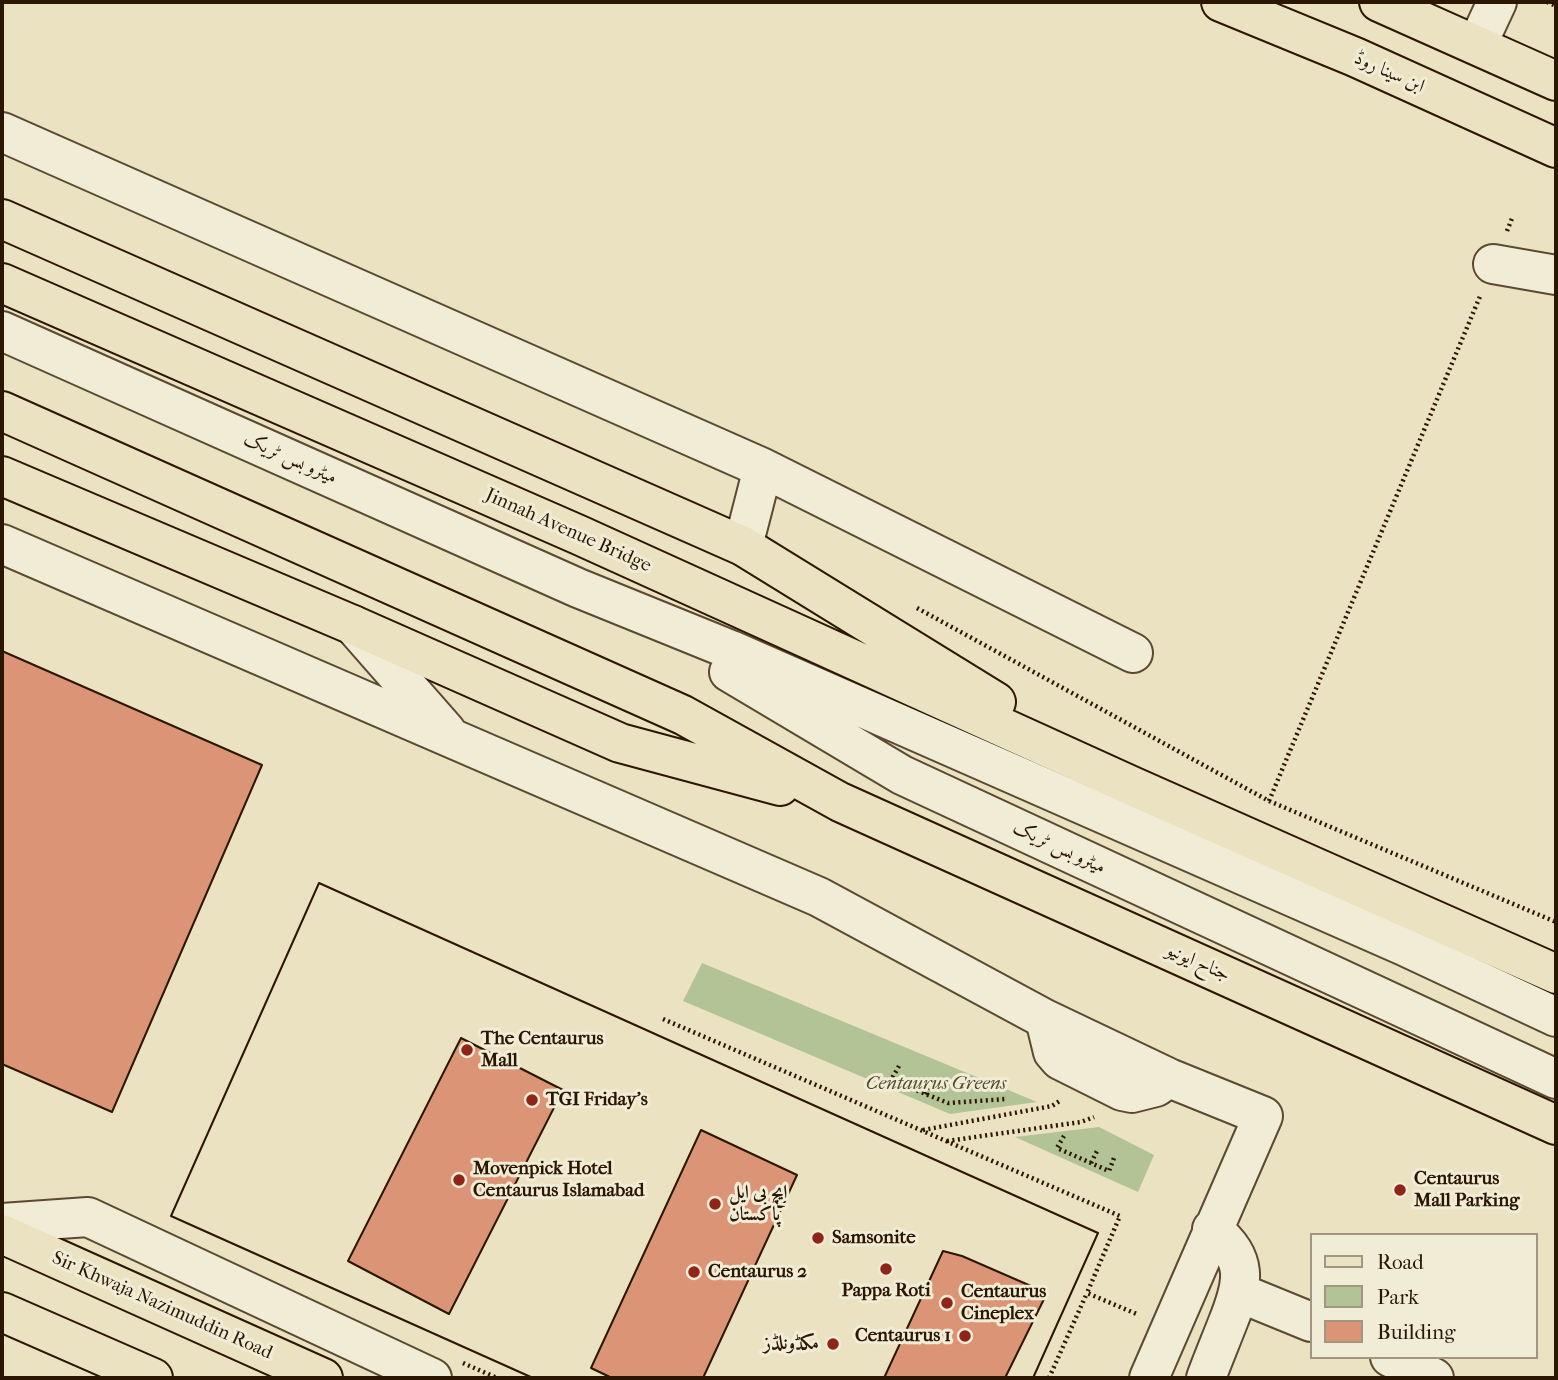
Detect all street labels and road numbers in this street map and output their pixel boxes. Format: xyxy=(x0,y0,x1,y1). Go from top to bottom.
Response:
street label: ابن سینا روڈ xyxy=(1350,47,1428,99)
street label: میٹرو بس ٹریک xyxy=(240,428,340,490)
street label: Jinnah Avenue Bridge xyxy=(481,484,655,578)
street label: میٹرو بس ٹریک xyxy=(1009,817,1109,879)
street label: جناح ایونیو xyxy=(1163,939,1233,987)
street label: Sir Khwaja Nazimuddin Road xyxy=(48,1247,276,1365)

